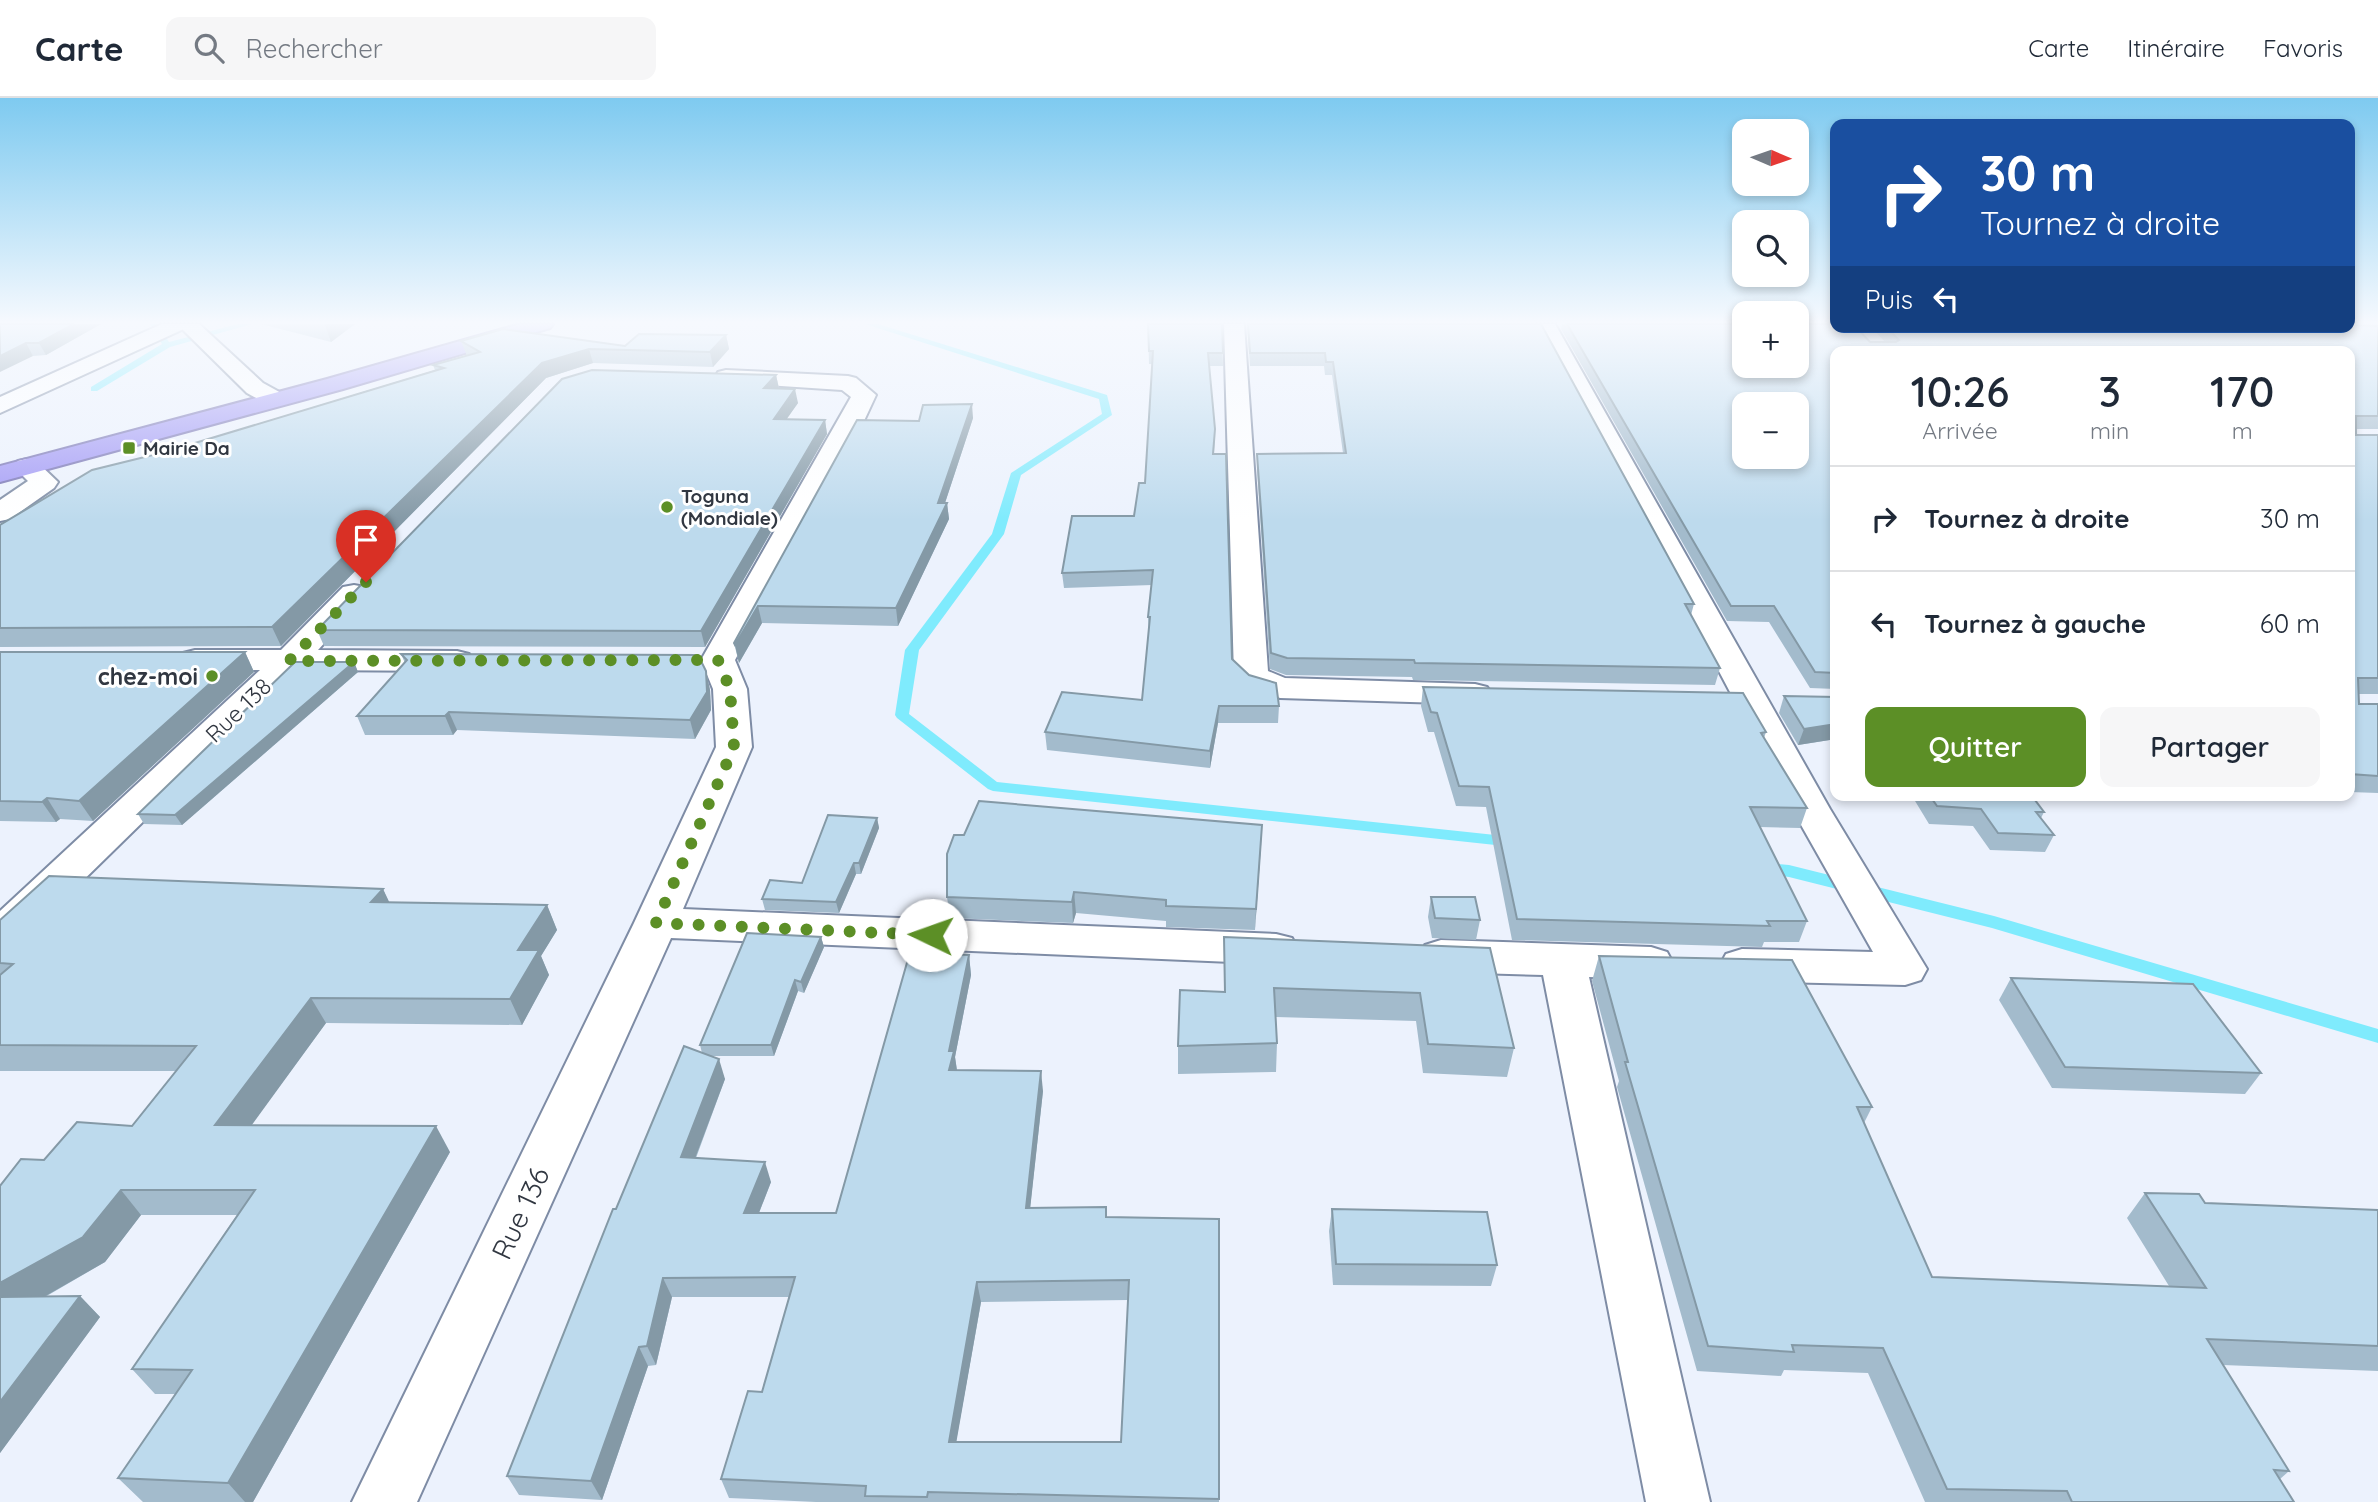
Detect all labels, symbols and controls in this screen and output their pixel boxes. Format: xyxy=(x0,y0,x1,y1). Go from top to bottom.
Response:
search box xyxy=(166,17,656,80)
text: Carte xyxy=(35,28,124,69)
icon: search xyxy=(190,29,228,67)
text: Rechercher xyxy=(246,32,383,65)
text: Carte xyxy=(2028,33,2089,63)
text: Itinéraire xyxy=(2127,33,2225,63)
text: Favoris xyxy=(2263,33,2343,63)
north arrow xyxy=(1732,119,1810,196)
map controls xyxy=(1732,119,1809,469)
text: 30 m xyxy=(1980,142,2095,203)
icon: right xyxy=(1865,147,1956,238)
text: Tournez à droite xyxy=(1980,203,2220,243)
button: search xyxy=(1732,210,1809,287)
icon: left xyxy=(1927,280,1965,318)
text: Puis xyxy=(1865,283,1913,316)
button: + xyxy=(1732,301,1809,378)
text: 10:26 xyxy=(1911,365,2009,418)
text: 3 xyxy=(2098,365,2121,418)
text: 170 xyxy=(2210,365,2274,418)
button: − xyxy=(1732,392,1809,469)
text: Arrivée xyxy=(1922,416,1998,445)
text: min xyxy=(2090,416,2129,445)
text: m xyxy=(2232,416,2253,445)
place label: Mairie Da xyxy=(143,436,230,460)
marker: Mairie Da xyxy=(121,440,137,456)
place label: Toguna (Mondiale) xyxy=(681,484,778,530)
marker: Toguna (Mondiale) xyxy=(659,499,675,515)
icon: right xyxy=(1865,500,1903,538)
text: Tournez à droite xyxy=(1924,502,2129,535)
text: 30 m xyxy=(2260,502,2320,535)
pin xyxy=(336,510,396,582)
icon: arrive xyxy=(347,521,385,559)
icon: left xyxy=(1865,605,1903,643)
text: Tournez à gauche xyxy=(1924,607,2146,640)
text: 60 m xyxy=(2260,607,2320,640)
place label: chez-moi xyxy=(98,662,198,691)
marker: chez-moi xyxy=(204,668,220,684)
street label: Rue 138 xyxy=(199,672,277,748)
button: Quitter xyxy=(1865,707,2086,787)
button: Partager xyxy=(2100,707,2320,787)
position arrow xyxy=(894,898,968,972)
street label: Rue 136 xyxy=(483,1161,557,1265)

